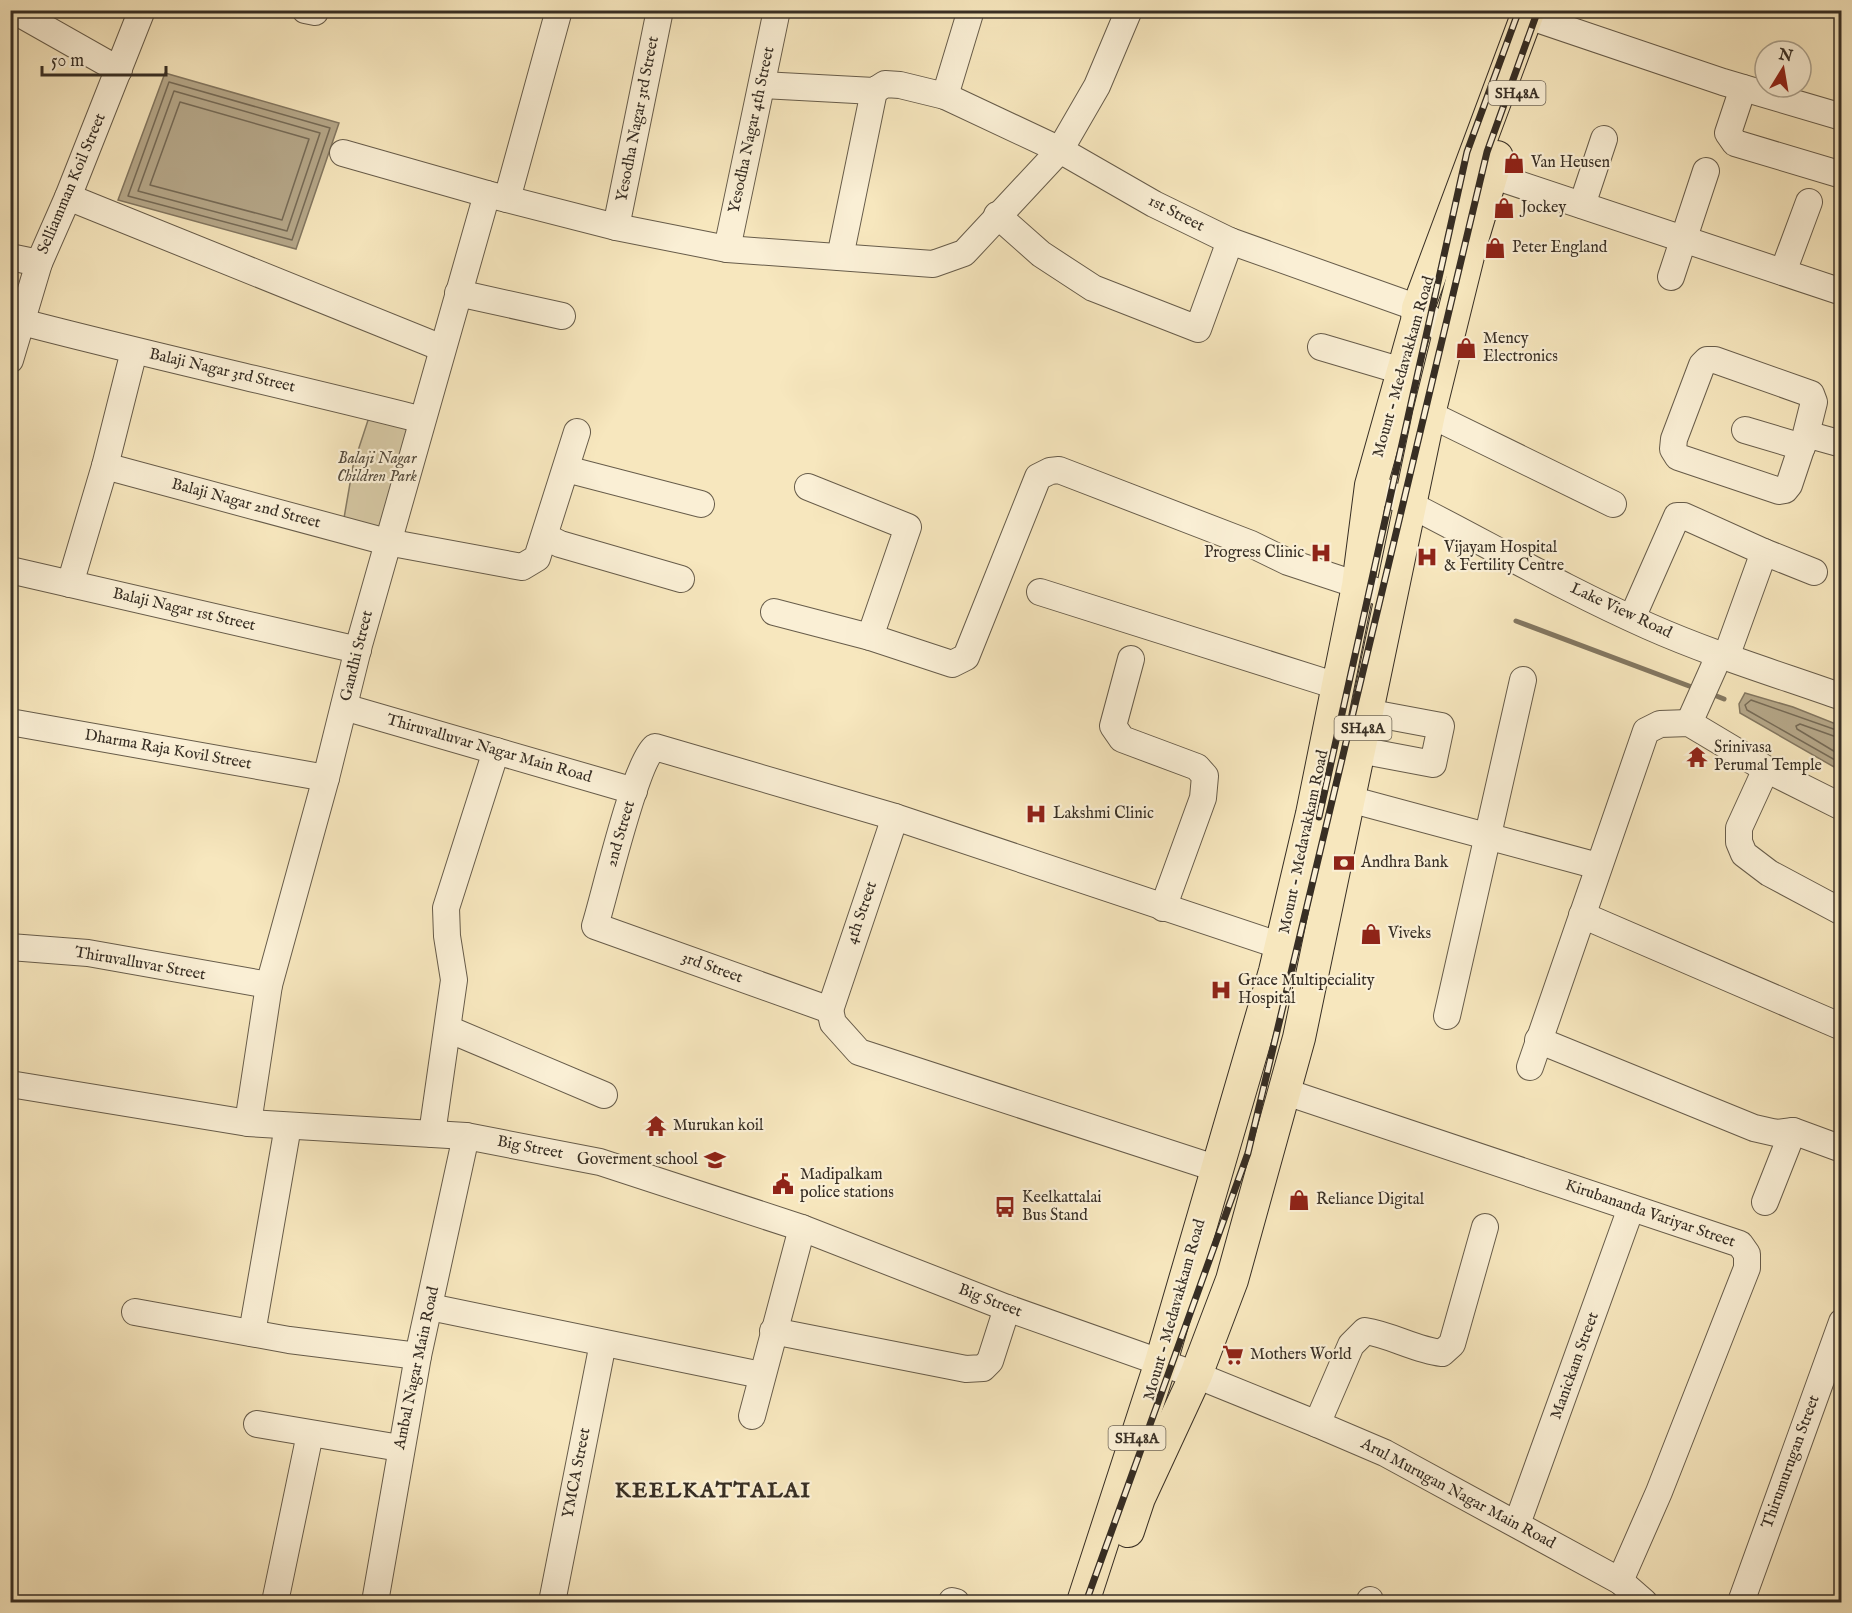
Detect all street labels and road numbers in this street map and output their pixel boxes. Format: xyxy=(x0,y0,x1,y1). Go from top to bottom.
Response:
street label: Yesodha Nagar 3rd Street xyxy=(612,34,664,203)
street label: Yesodha Nagar 4th Street xyxy=(725,45,779,215)
road number: SH48A xyxy=(1488,81,1546,105)
street label: Selliamman Koil Street xyxy=(33,110,111,257)
street label: 1st Street xyxy=(1145,191,1208,237)
street label: Mount - Medavakkam Road xyxy=(1369,274,1440,460)
street label: Balaji Nagar 3rd Street xyxy=(147,344,297,398)
street label: Balaji Nagar 2nd Street xyxy=(169,474,323,534)
street label: Lake View Road xyxy=(1567,579,1675,643)
street label: Balaji Nagar 1st Street xyxy=(111,584,258,636)
street label: Gandhi Street xyxy=(336,608,378,703)
street label: Thiruvalluvar Nagar Main Road xyxy=(384,710,594,788)
road number: SH48A xyxy=(1334,716,1392,740)
street label: Dharma Raja Kovil Street xyxy=(83,725,254,775)
street label: Mount - Medavakkam Road xyxy=(1275,748,1333,936)
street label: 2nd Street xyxy=(602,798,640,869)
street label: 4th Street xyxy=(842,878,882,947)
street label: Thiruvalluvar Street xyxy=(73,943,208,985)
street label: 3rd Street xyxy=(679,948,746,988)
street label: Big Street xyxy=(495,1132,565,1164)
street label: Kirubananda Variyar Street xyxy=(1562,1175,1738,1253)
street label: Mount - Medavakkam Road xyxy=(1140,1217,1211,1403)
street label: Big Street xyxy=(955,1280,1025,1322)
street label: Ambal Nagar Main Road xyxy=(390,1284,444,1452)
street label: Manickam Street xyxy=(1546,1309,1604,1422)
street label: Thirumurugan Street xyxy=(1758,1392,1825,1532)
street label: YMCA Street xyxy=(558,1426,596,1520)
road number: SH48A xyxy=(1108,1426,1166,1450)
street label: Arul Murugan Nagar Main Road xyxy=(1356,1434,1559,1554)

